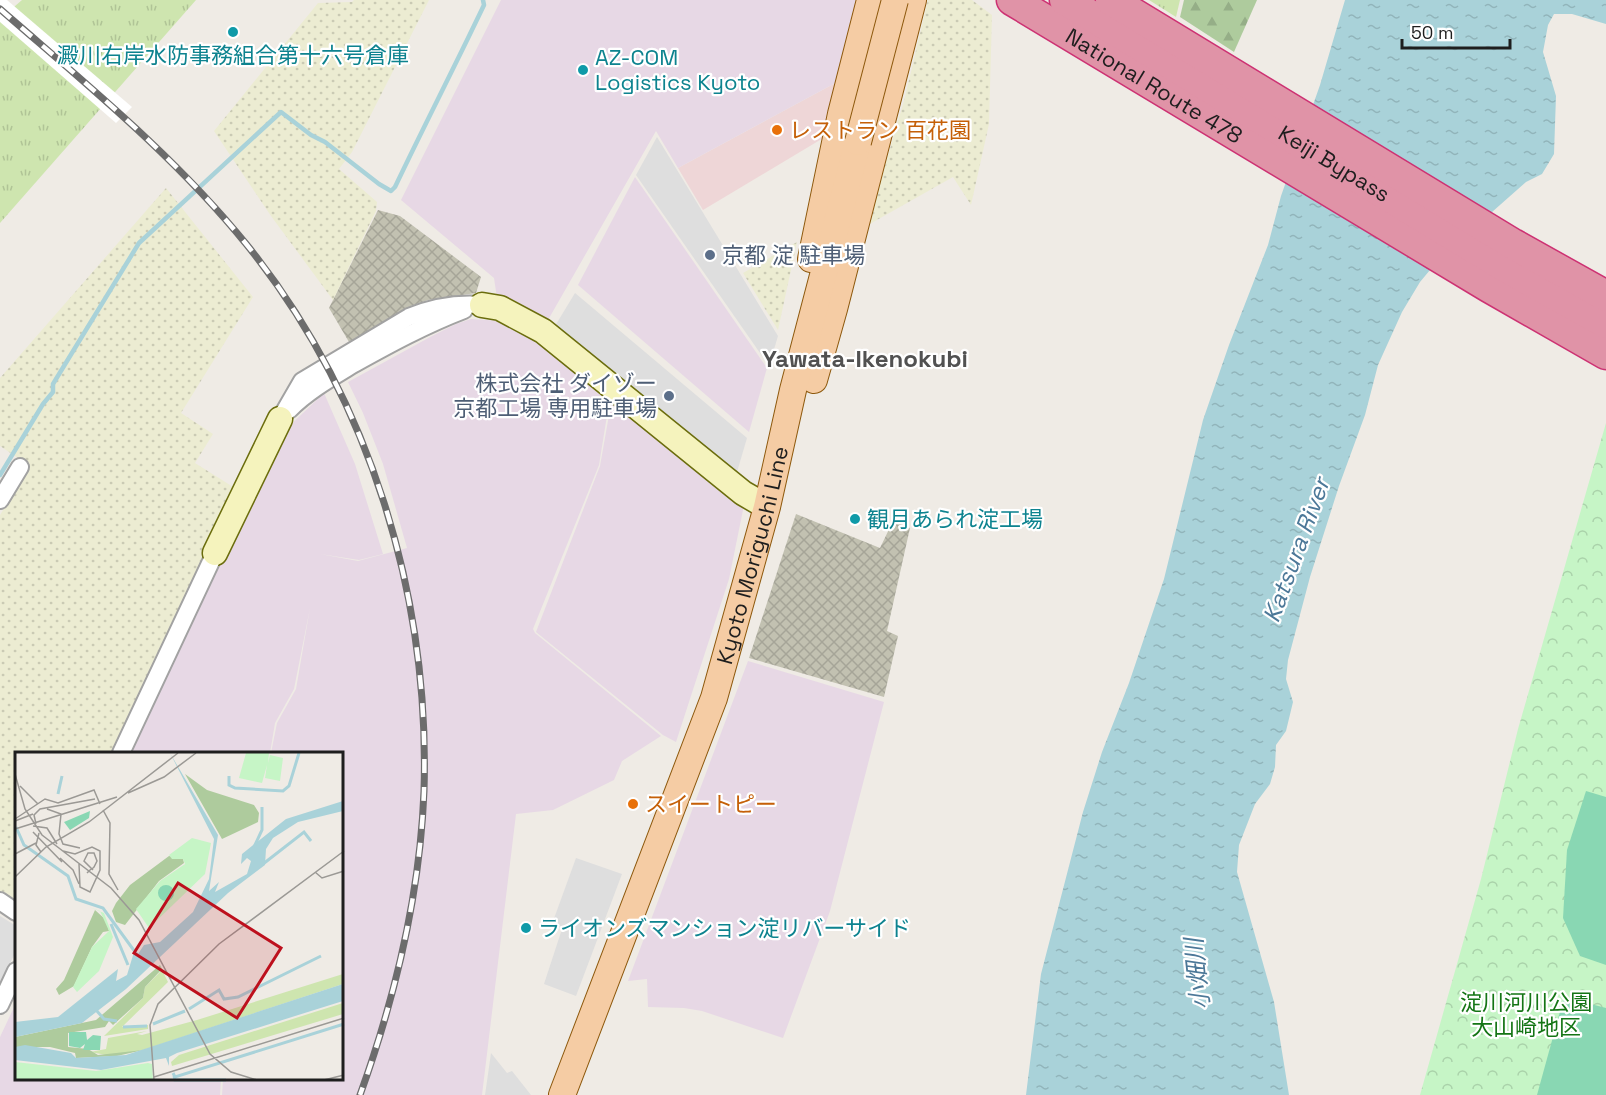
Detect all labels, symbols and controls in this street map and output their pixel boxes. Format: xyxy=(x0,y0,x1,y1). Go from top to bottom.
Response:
scale bar xyxy=(1402,12,1510,50)
text: 50 m xyxy=(1411,21,1453,44)
street label: National Route 478 xyxy=(1061,22,1248,149)
marker: 澱川右岸水防事務組合第十六号倉庫 xyxy=(226,25,240,39)
place label: 澱川右岸水防事務組合第十六号倉庫 xyxy=(57,41,409,69)
place label: AZ-COM Logistics Kyoto xyxy=(595,43,760,96)
marker: AZ-COM Logistics Kyoto xyxy=(576,63,590,77)
place label: レストラン 百花園 xyxy=(789,116,971,144)
street label: Keiji Bypass xyxy=(1273,119,1395,208)
marker: レストラン 百花園 xyxy=(770,123,784,137)
place label: 京都 淀 駐車場 xyxy=(722,241,865,269)
marker: 京都 淀 駐車場 xyxy=(703,248,717,262)
district label: Yawata-Ikenokubi xyxy=(762,343,968,374)
place label: 株式会社 ダイゾー 京都工場 専用駐車場 xyxy=(453,369,657,422)
marker: 株式会社 ダイゾー 京都工場 専用駐車場 xyxy=(662,389,676,403)
street label: Kyoto Moriguchi Line xyxy=(710,444,794,667)
water label: Katsura River xyxy=(1256,471,1337,626)
place label: 観月あられ淀工場 xyxy=(867,505,1043,533)
marker: 観月あられ淀工場 xyxy=(848,512,862,526)
inset map xyxy=(15,752,344,1080)
place label: スイートピー xyxy=(645,790,777,818)
marker: スイートピー xyxy=(626,797,640,811)
place label: ライオンズマンション淀リバーサイド xyxy=(538,914,911,942)
marker: ライオンズマンション淀リバーサイド xyxy=(519,921,533,935)
water label: 小畑川 xyxy=(1178,934,1216,1011)
park label: 淀川河川公園 大山崎地区 xyxy=(1460,988,1592,1041)

